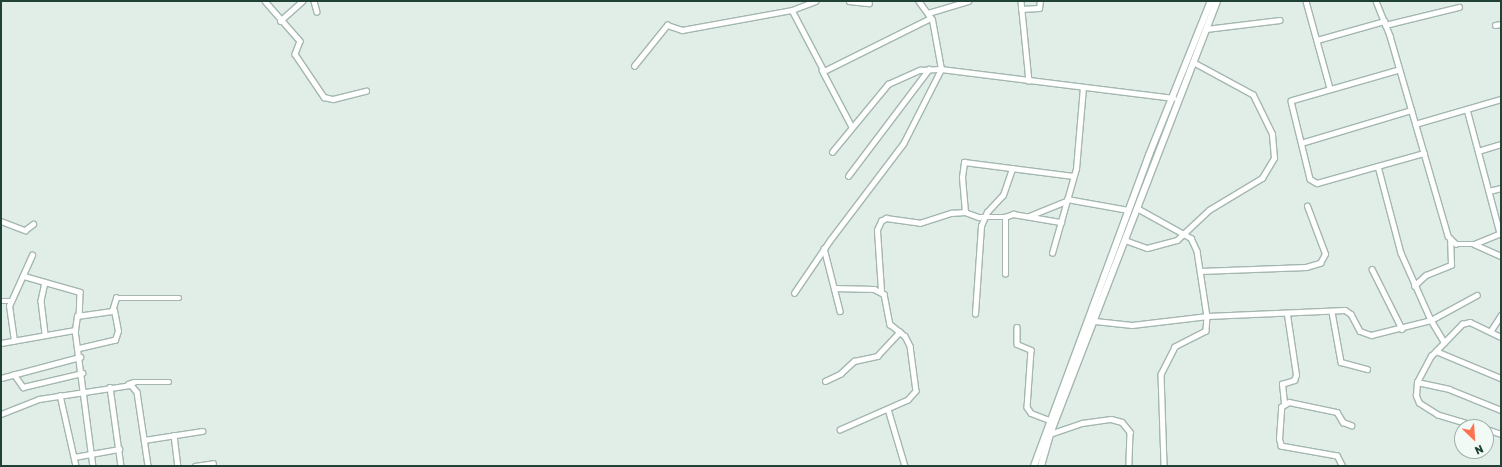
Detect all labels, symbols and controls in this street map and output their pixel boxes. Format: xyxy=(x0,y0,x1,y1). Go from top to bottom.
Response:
north arrow xyxy=(1454,419,1494,459)
text: N xyxy=(1473,442,1485,457)

